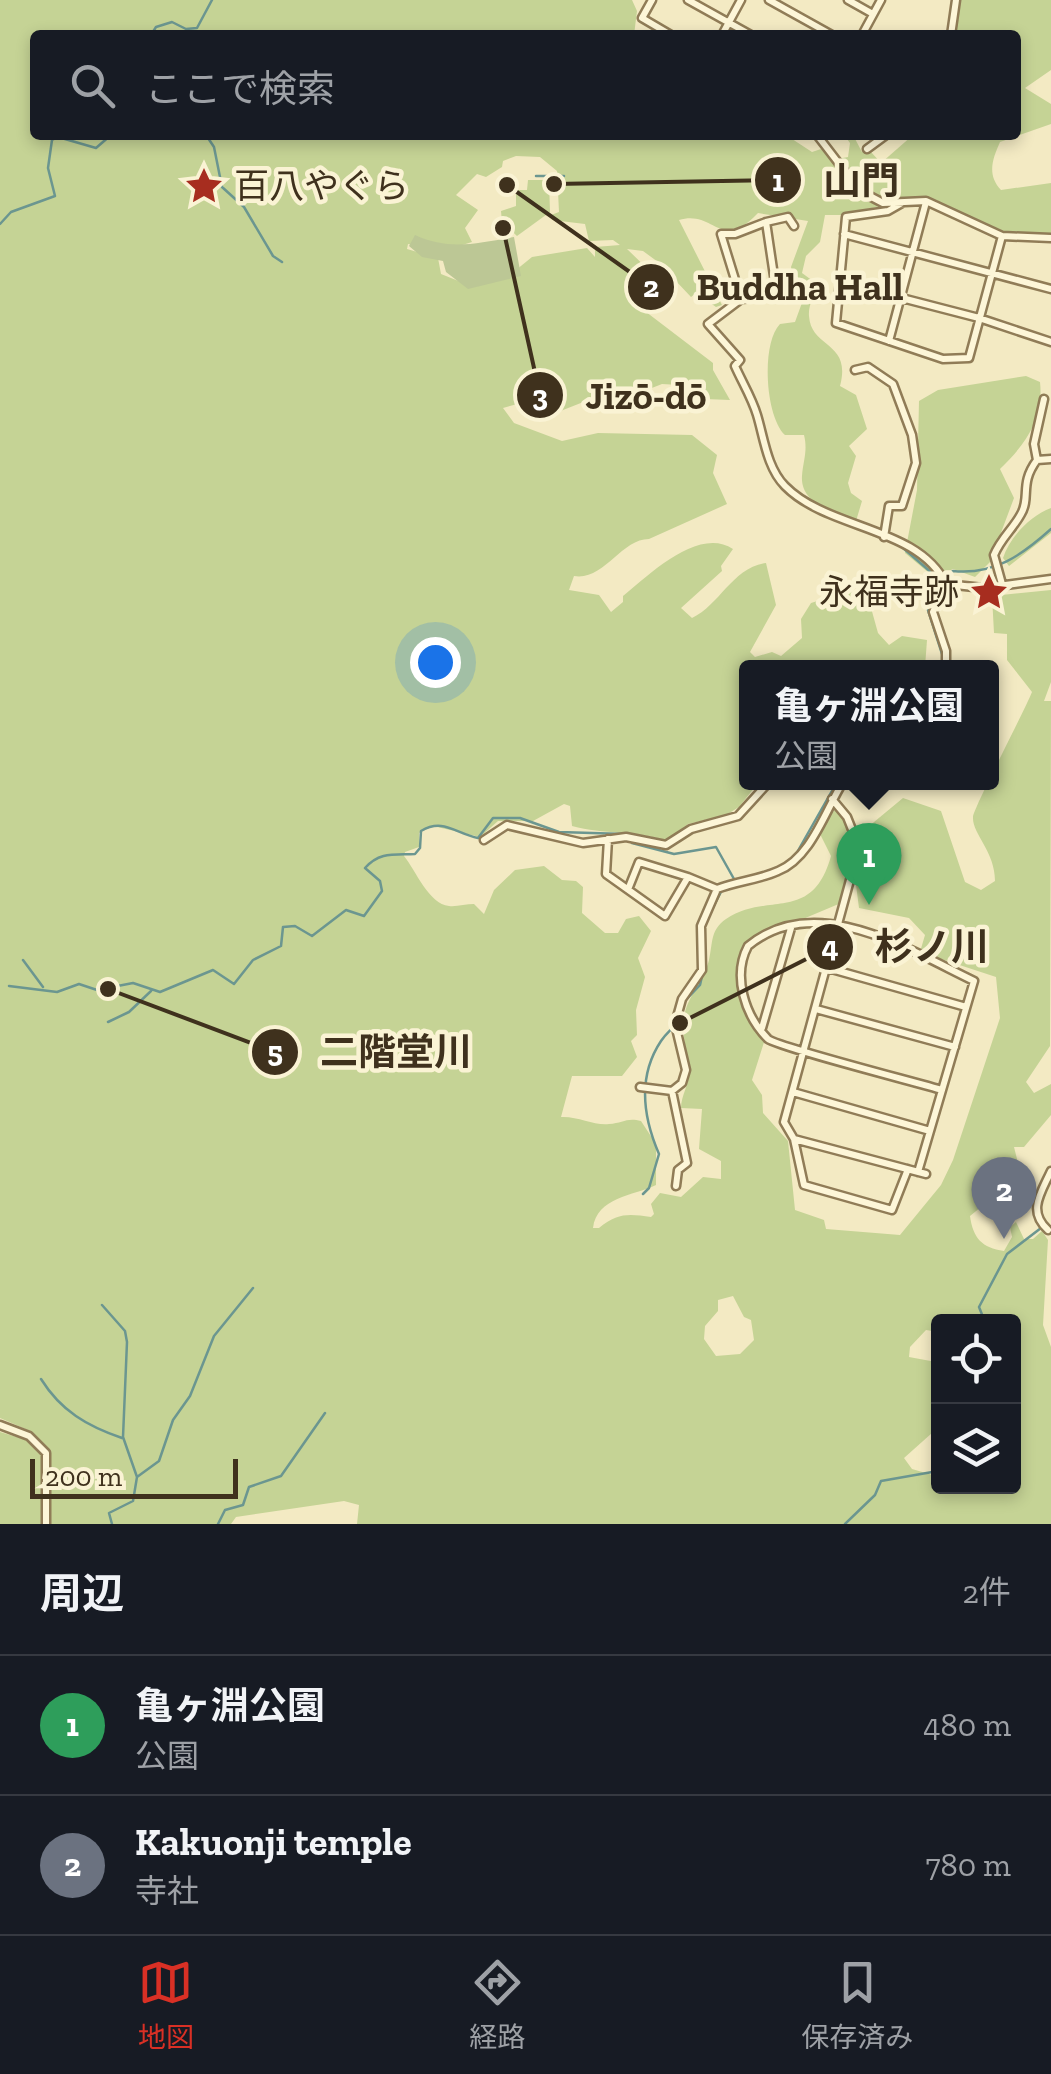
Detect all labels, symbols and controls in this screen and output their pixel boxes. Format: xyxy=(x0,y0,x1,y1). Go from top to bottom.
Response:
search box xyxy=(30,30,1021,140)
icon: search xyxy=(65,58,120,113)
text: ここで検索 xyxy=(145,66,335,112)
callout: 山門 xyxy=(753,146,919,214)
text: 山門 xyxy=(823,158,899,204)
text: 1 xyxy=(772,163,784,199)
place icon: 百八やぐら xyxy=(183,165,225,207)
place label: 百八やぐら xyxy=(234,165,409,207)
callout: Buddha Hall xyxy=(626,253,924,321)
text: Buddha Hall xyxy=(696,264,904,310)
text: 2 xyxy=(643,269,659,305)
callout: Jizō-dō xyxy=(515,361,726,429)
text: Jizō-dō xyxy=(586,373,707,419)
text: 3 xyxy=(532,378,548,414)
place label: 永福寺跡 xyxy=(819,571,959,613)
place icon: 永福寺跡 xyxy=(968,571,1010,613)
your location xyxy=(410,637,461,688)
popup xyxy=(739,660,999,790)
text: 亀ヶ淵公園 xyxy=(774,683,964,729)
text: 公園 xyxy=(774,737,838,775)
pin: 1 xyxy=(836,822,902,905)
callout: 杉ノ川 xyxy=(805,913,1009,981)
text: 杉ノ川 xyxy=(875,924,989,970)
text: 4 xyxy=(821,929,839,965)
callout: 二階堂川 xyxy=(250,1018,492,1086)
text: 二階堂川 xyxy=(320,1029,472,1075)
text: 5 xyxy=(267,1034,283,1070)
pin: 2 xyxy=(972,1156,1036,1239)
map controls xyxy=(931,1314,1021,1494)
button: locate xyxy=(931,1314,1021,1404)
button: layers xyxy=(931,1404,1021,1494)
scale bar xyxy=(30,1454,238,1498)
text: 200 m xyxy=(45,1460,122,1493)
text: 周辺 xyxy=(40,1568,124,1619)
text: 2件 xyxy=(963,1573,1011,1611)
text: 亀ヶ淵公園 xyxy=(135,1683,325,1729)
text: 1 xyxy=(66,1706,79,1744)
text: 480 m xyxy=(923,1706,1011,1744)
text: 公園 xyxy=(135,1737,199,1775)
text: Kakuonji temple xyxy=(135,1819,412,1865)
text: 2 xyxy=(64,1846,81,1884)
text: 780 m xyxy=(925,1846,1011,1884)
text: 寺社 xyxy=(135,1872,199,1910)
tab: 地図 xyxy=(138,1955,194,2055)
tab: 経路 xyxy=(469,1955,525,2055)
tab: 保存済み xyxy=(801,1955,913,2055)

